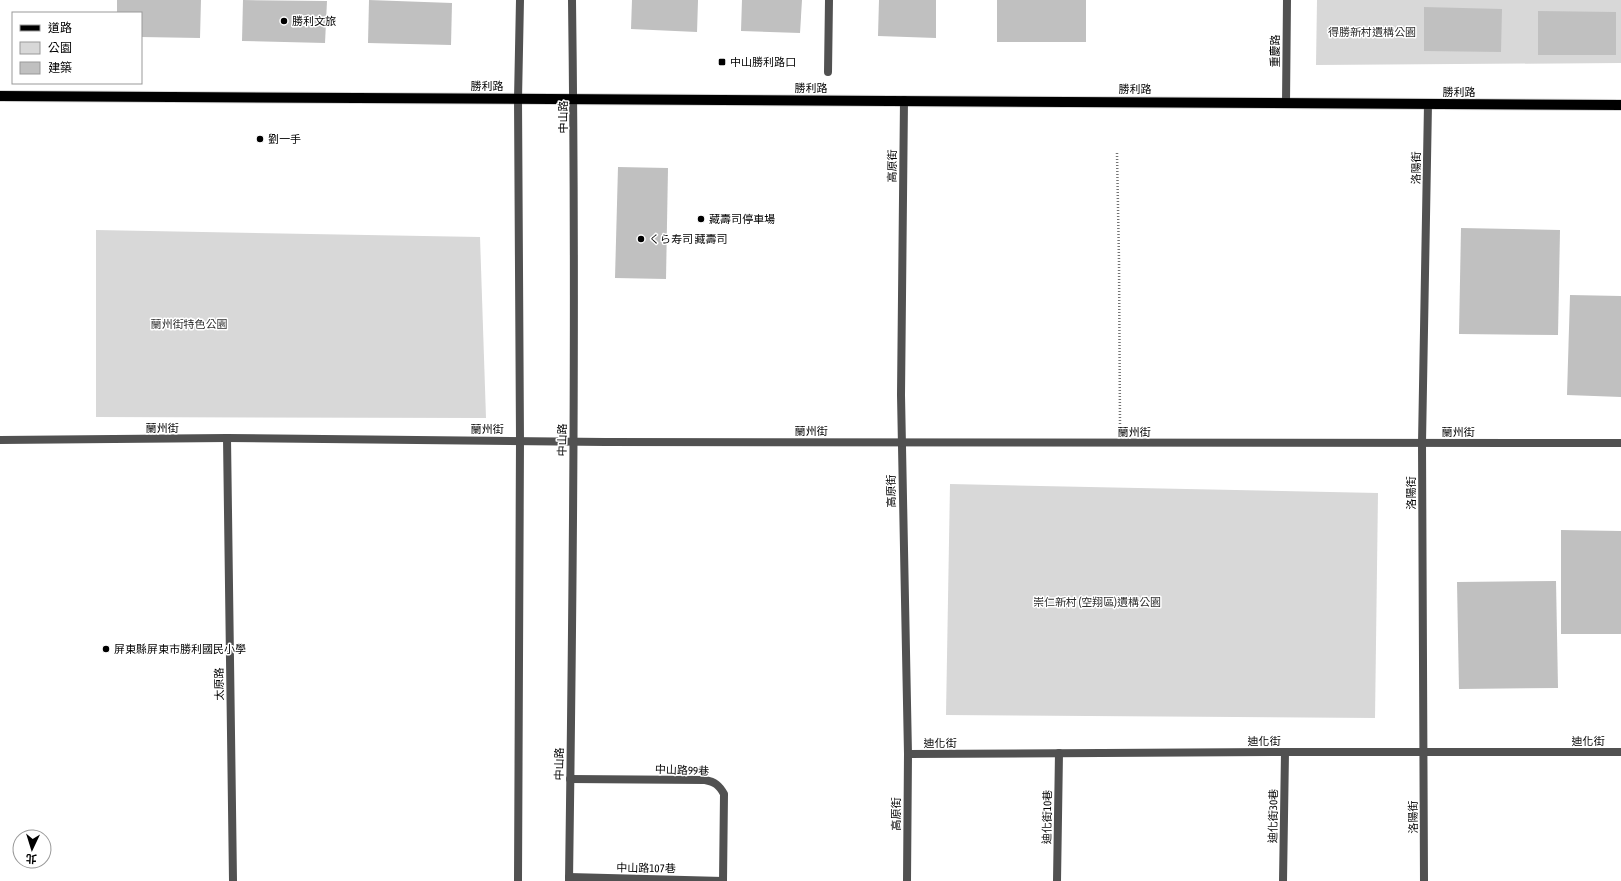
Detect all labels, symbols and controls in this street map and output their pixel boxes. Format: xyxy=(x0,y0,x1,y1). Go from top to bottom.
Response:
legend xyxy=(12,12,142,84)
place label: 勝利文旅 xyxy=(292,15,336,27)
marker: 勝利文旅 xyxy=(279,16,289,26)
text: 道路 xyxy=(48,21,72,35)
park label: 得勝新村遺構公園 xyxy=(1328,26,1416,38)
street label: 重慶路 xyxy=(1269,35,1281,68)
text: 公園 xyxy=(48,41,72,55)
place label: 中山勝利路口 xyxy=(730,56,796,68)
marker: 中山勝利路口 xyxy=(717,57,727,67)
text: 建築 xyxy=(48,61,72,75)
street label: 勝利路 xyxy=(471,80,504,92)
street label: 勝利路 xyxy=(795,82,828,94)
street label: 勝利路 xyxy=(1119,83,1152,95)
street label: 勝利路 xyxy=(1443,86,1476,98)
street label: 中山路 xyxy=(557,101,569,134)
place label: 劉一手 xyxy=(268,133,301,145)
marker: 劉一手 xyxy=(255,134,265,144)
street label: 高原街 xyxy=(886,149,898,183)
street label: 洛陽街 xyxy=(1410,151,1422,185)
place label: 藏壽司停車場 xyxy=(709,213,775,225)
marker: 藏壽司停車場 xyxy=(696,214,706,224)
place label: くら寿司 藏壽司 xyxy=(649,233,728,245)
marker: くら寿司 藏壽司 xyxy=(636,234,646,244)
park label: 蘭州街特色公園 xyxy=(151,318,228,330)
street label: 蘭州街 xyxy=(146,422,179,434)
street label: 蘭州街 xyxy=(471,423,504,435)
street label: 中山路 xyxy=(556,423,568,457)
street label: 蘭州街 xyxy=(795,425,828,437)
street label: 蘭州街 xyxy=(1118,426,1151,438)
street label: 蘭州街 xyxy=(1442,426,1475,438)
street label: 高原街 xyxy=(885,474,897,508)
street label: 洛陽街 xyxy=(1405,477,1417,510)
park label: 崇仁新村 (空翔區)遺構公園 xyxy=(1033,596,1161,608)
place label: 屏東縣屏東市勝利國民小學 xyxy=(114,643,246,655)
marker: 屏東縣屏東市勝利國民小學 xyxy=(101,644,111,654)
street label: 太原路 xyxy=(213,667,225,701)
street label: 迪化街 xyxy=(1248,735,1281,747)
street label: 迪化街 xyxy=(1572,735,1605,747)
street label: 迪化街 xyxy=(924,737,957,749)
street label: 中山路 xyxy=(553,747,565,781)
street label: 中山路99巷 xyxy=(655,763,709,777)
street label: 迪化街30巷 xyxy=(1267,789,1279,843)
street label: 迪化街10巷 xyxy=(1041,790,1053,844)
street label: 高原街 xyxy=(890,798,902,831)
street label: 洛陽街 xyxy=(1407,800,1419,834)
north arrow xyxy=(12,829,52,869)
text: 北 xyxy=(25,853,37,865)
street label: 中山路107巷 xyxy=(616,861,676,875)

